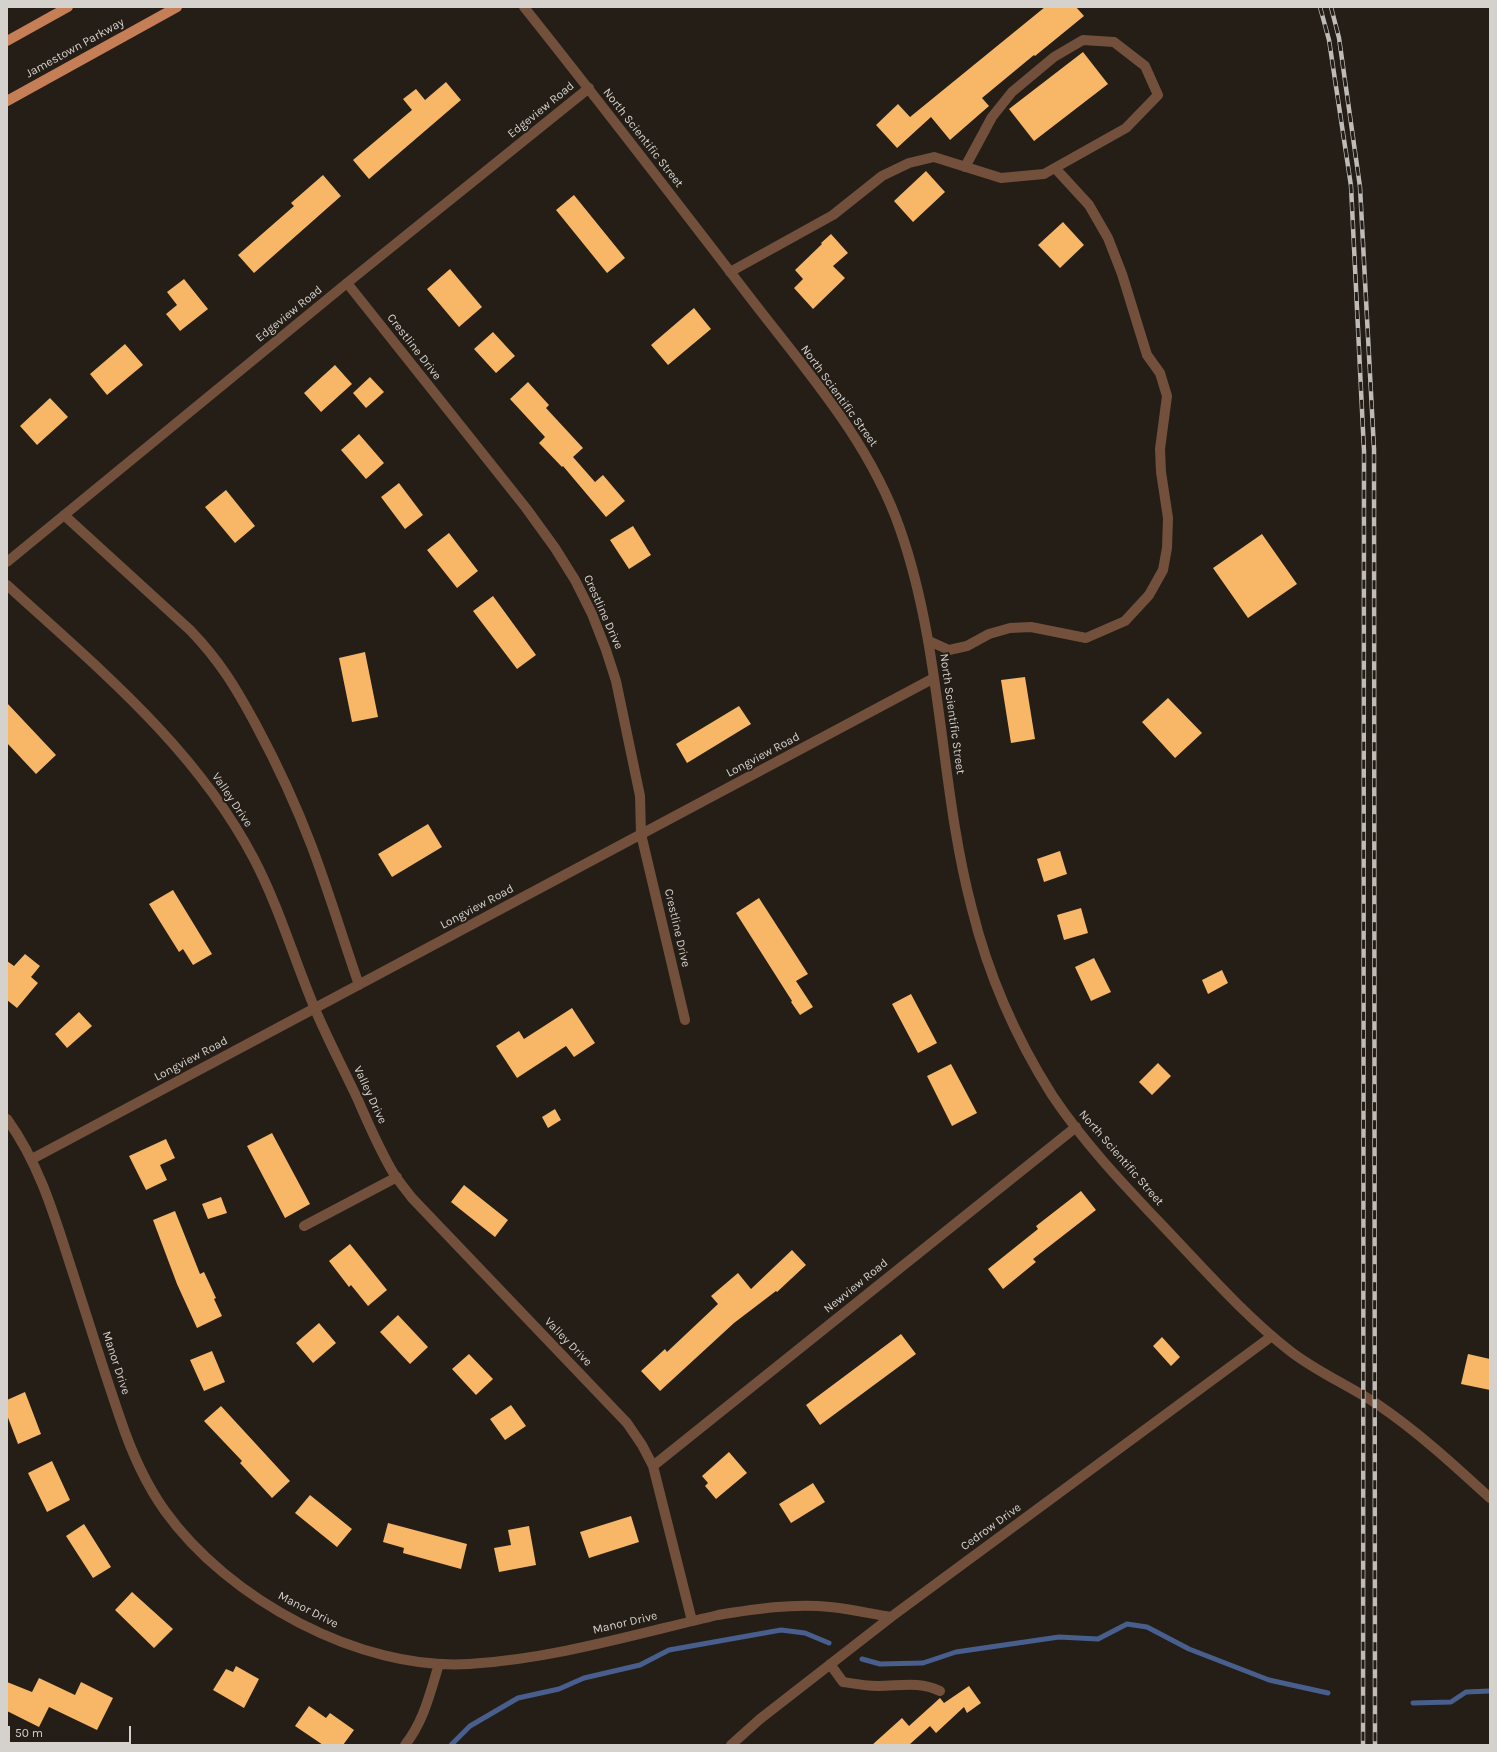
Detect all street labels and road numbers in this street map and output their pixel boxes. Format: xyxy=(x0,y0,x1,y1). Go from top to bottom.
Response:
street label: Jamestown Parkway xyxy=(23,15,127,81)
street label: Edgeview Road xyxy=(505,79,577,141)
street label: North Scientific Street xyxy=(600,86,686,190)
street label: Edgeview Road xyxy=(253,283,325,345)
street label: Crestline Drive xyxy=(384,311,444,383)
street label: North Scientific Street xyxy=(797,342,881,450)
street label: Crestline Drive xyxy=(580,573,626,651)
street label: North Scientific Street xyxy=(936,653,968,775)
street label: Longview Road xyxy=(724,730,802,780)
street label: Valley Drive xyxy=(209,770,255,830)
street label: Longview Road xyxy=(438,882,516,932)
street label: Crestline Drive xyxy=(661,887,693,969)
street label: Longview Road xyxy=(152,1034,230,1084)
street label: Valley Drive xyxy=(350,1064,390,1126)
street label: North Scientific Street xyxy=(1076,1107,1166,1209)
street label: Newview Road xyxy=(821,1256,891,1316)
street label: Valley Drive xyxy=(541,1315,595,1369)
street label: Manor Drive xyxy=(99,1329,133,1397)
street label: Cedrow Drive xyxy=(958,1500,1024,1554)
street label: Manor Drive xyxy=(275,1589,341,1631)
street label: Manor Drive xyxy=(591,1609,659,1637)

